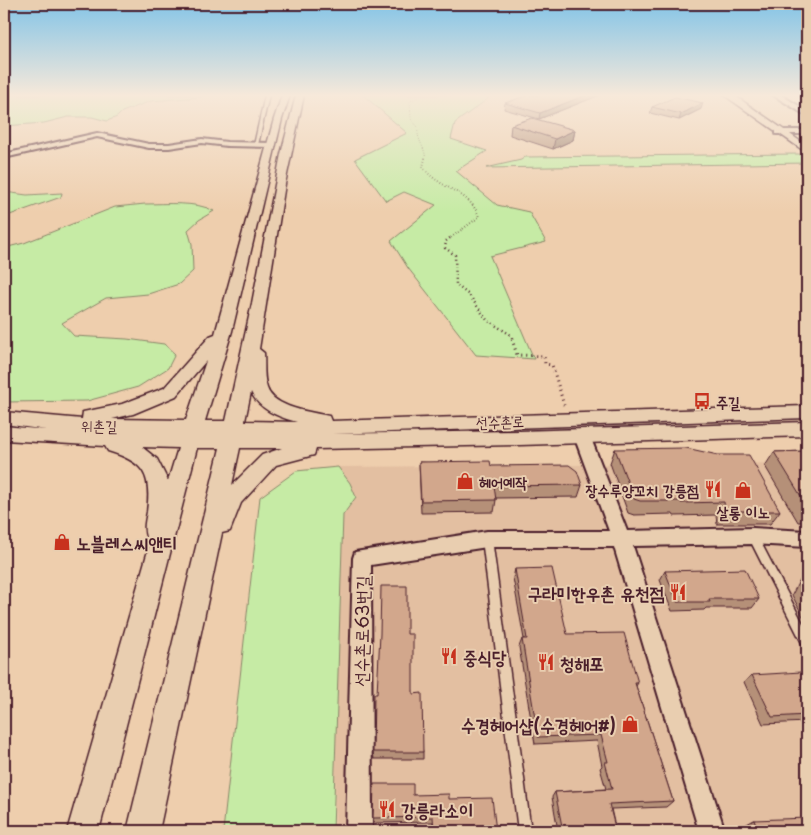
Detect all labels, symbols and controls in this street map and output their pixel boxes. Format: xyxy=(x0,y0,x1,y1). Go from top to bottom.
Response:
place label: 주길 xyxy=(716,390,741,413)
bus stop icon: 주길 xyxy=(692,391,712,411)
street label: 선수촌로 xyxy=(475,409,525,433)
street label: 위촌길 xyxy=(81,413,117,437)
place label: 헤어예작 xyxy=(479,470,527,493)
shop icon: 헤어예작 xyxy=(455,471,475,491)
place label: 장수루양꼬치 강릉점 xyxy=(586,478,699,501)
restaurant icon: 장수루양꼬치 강릉점 xyxy=(703,479,723,499)
shop icon: 살롱 이노 xyxy=(733,480,753,500)
place label: 살롱 이노 xyxy=(716,500,770,523)
place label: 노블레스씨앤티 xyxy=(76,529,177,556)
shop icon: 노블레스씨앤티 xyxy=(52,532,72,552)
street label: 선수촌로63번길 xyxy=(347,575,375,687)
place label: 구라미한우촌 유천점 xyxy=(528,579,665,606)
restaurant icon: 구라미한우촌 유천점 xyxy=(668,582,688,602)
place label: 중식당 xyxy=(463,643,507,670)
restaurant icon: 중식당 xyxy=(439,646,459,666)
place label: 청해포 xyxy=(560,649,603,676)
restaurant icon: 청해포 xyxy=(536,652,556,672)
place label: 수경헤어샵(수경헤어#) xyxy=(461,711,616,738)
shop icon: 수경헤어샵(수경헤어#) xyxy=(620,714,640,734)
place label: 강릉라소이 xyxy=(401,796,473,823)
restaurant icon: 강릉라소이 xyxy=(377,799,397,819)

